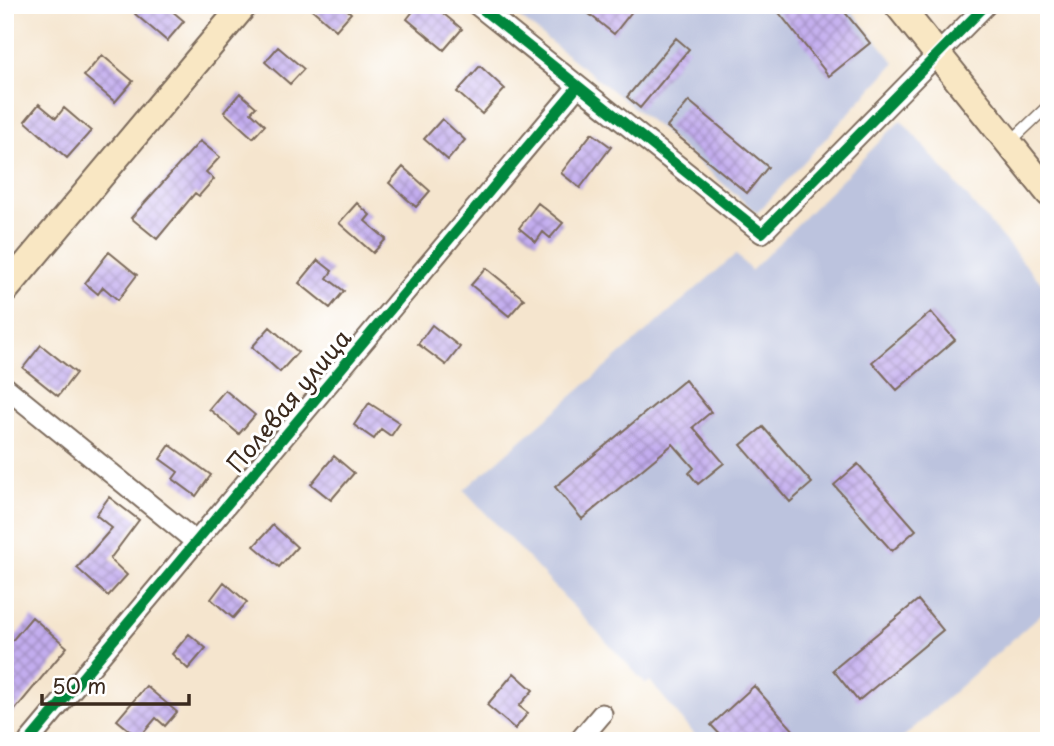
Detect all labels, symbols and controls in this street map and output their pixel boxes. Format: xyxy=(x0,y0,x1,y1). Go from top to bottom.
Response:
street label: Полевая улица xyxy=(217,320,359,480)
scale bar xyxy=(42,662,189,706)
text: 50 m xyxy=(52,669,106,701)

